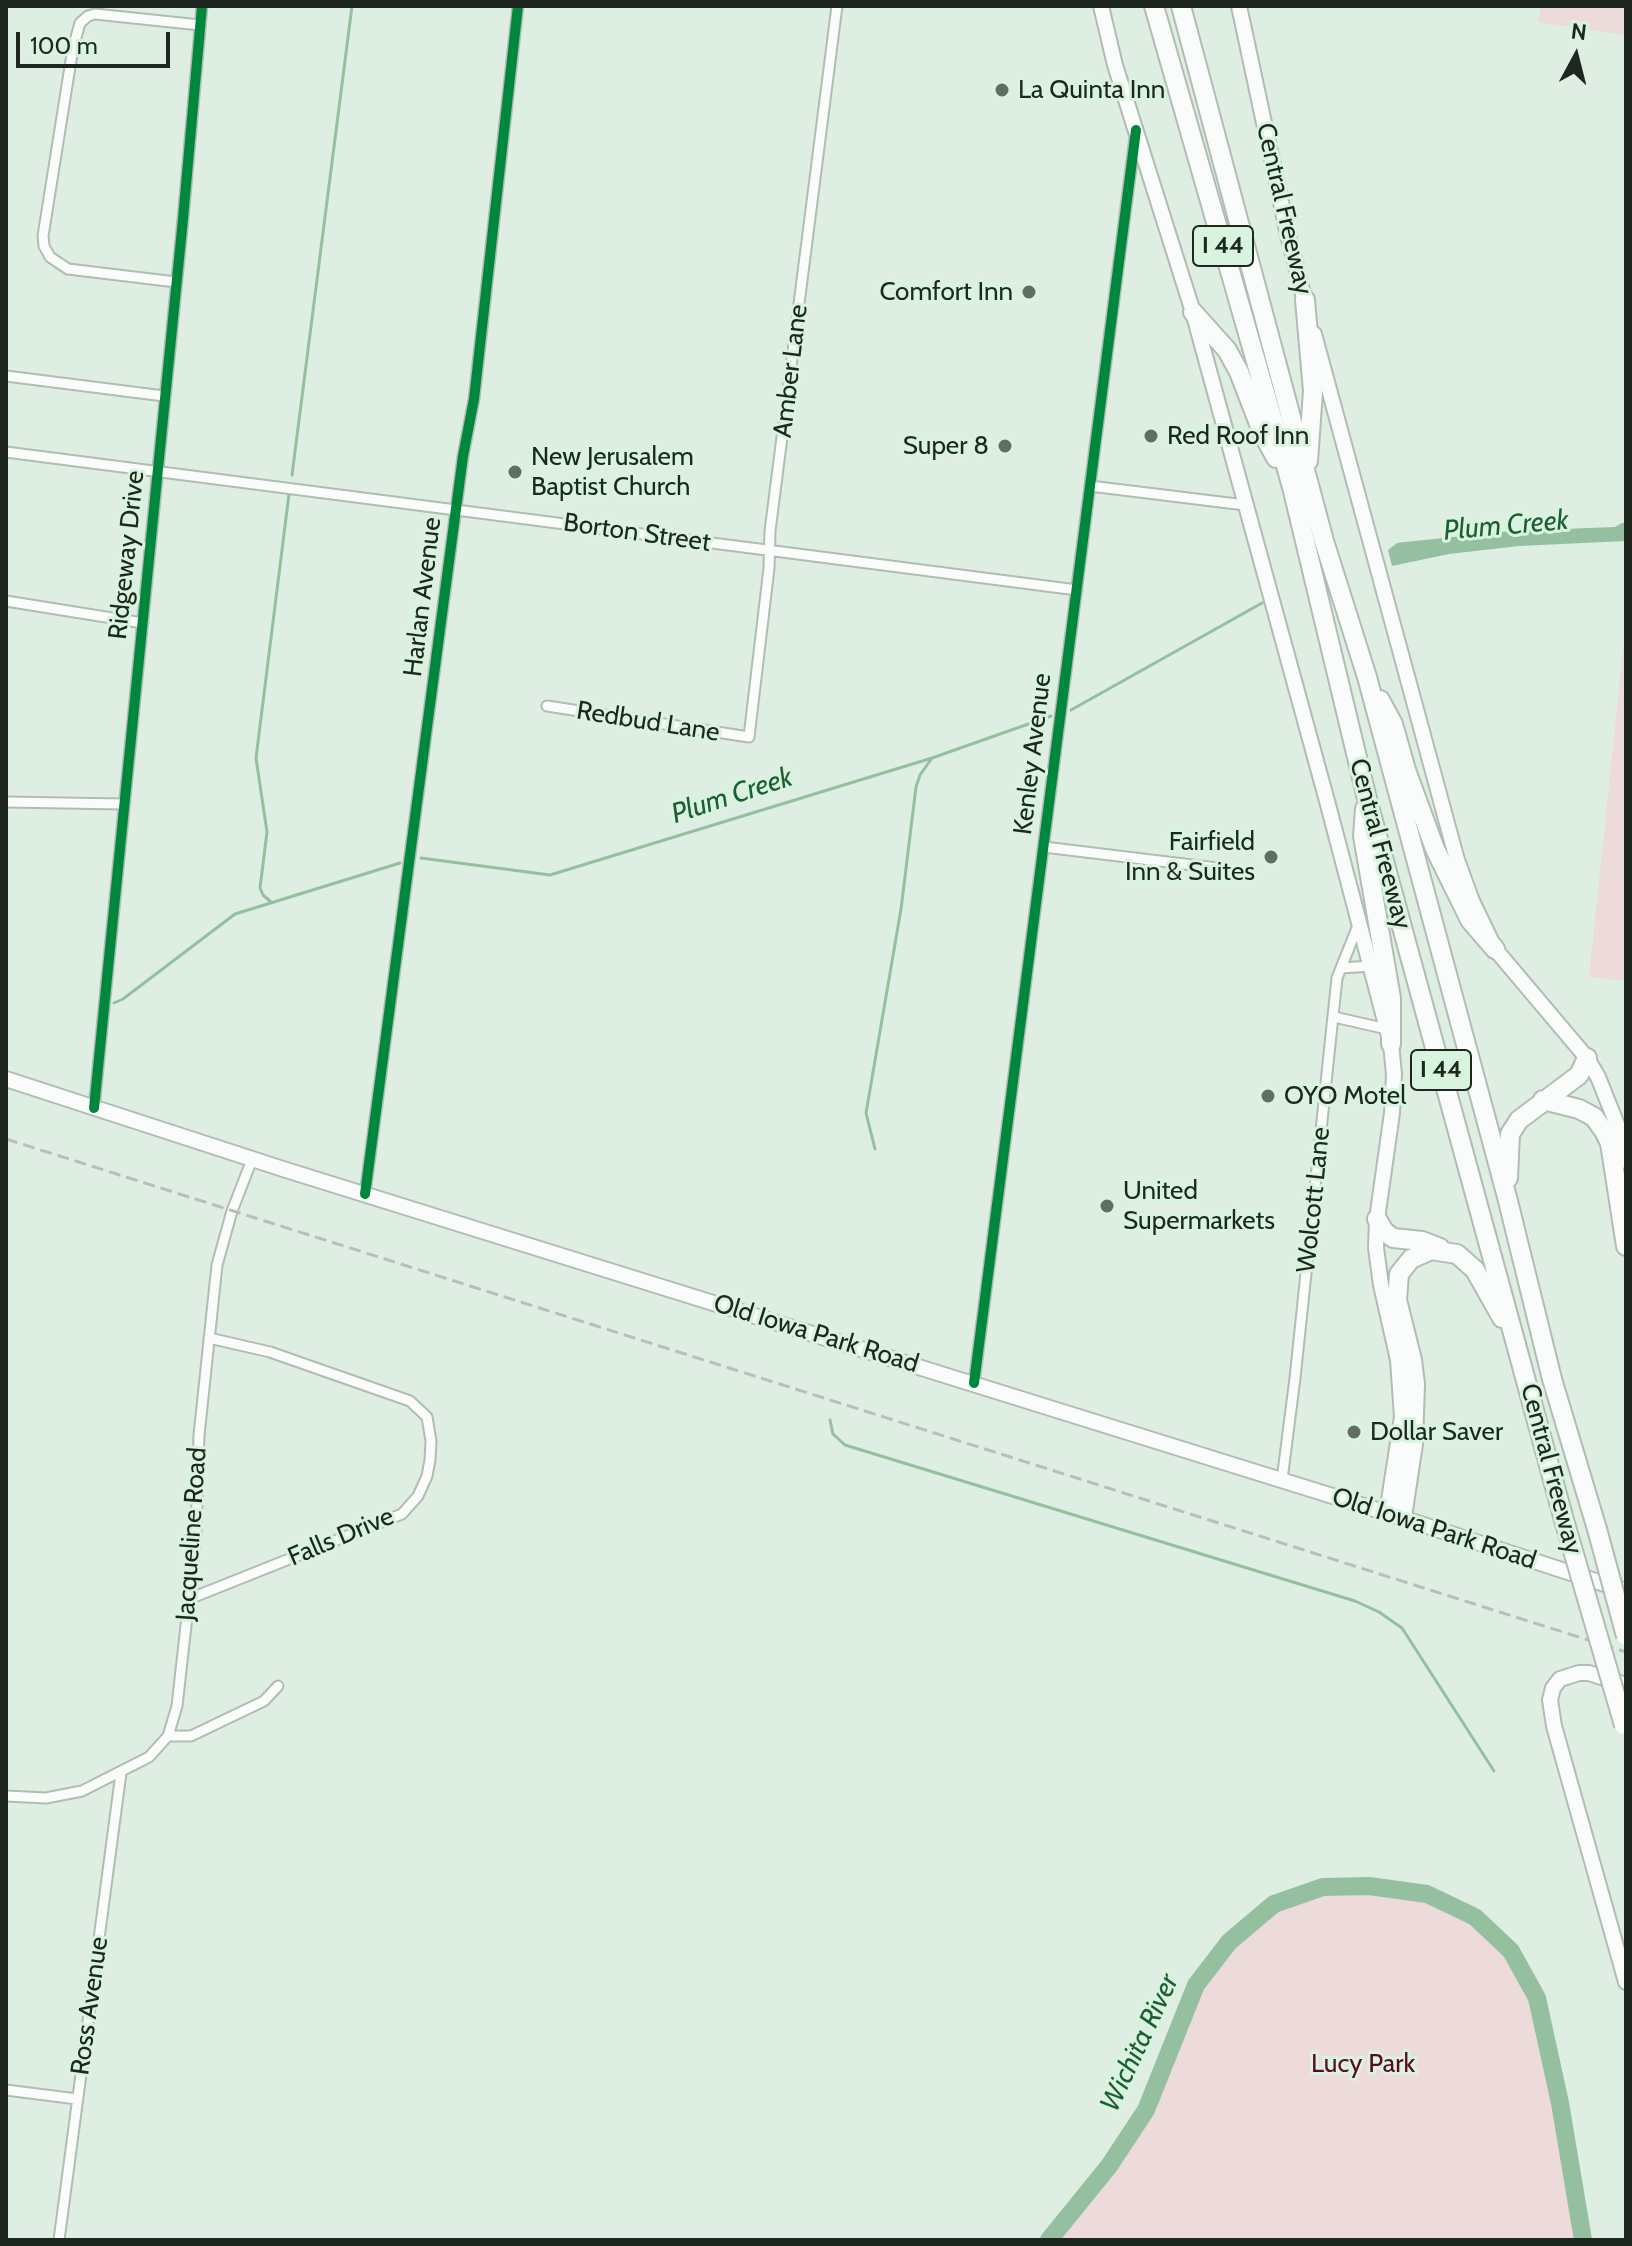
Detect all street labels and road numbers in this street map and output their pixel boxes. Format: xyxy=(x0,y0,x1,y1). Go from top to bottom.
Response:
street label: Central Freeway xyxy=(1249,120,1319,298)
road number: I 44 xyxy=(1193,226,1253,266)
street label: Amber Lane xyxy=(767,303,815,439)
street label: Ridgeway Drive xyxy=(103,469,151,641)
street label: Borton Street xyxy=(561,507,713,559)
street label: Harlan Avenue xyxy=(398,516,448,678)
street label: Kenley Avenue xyxy=(1008,672,1058,836)
street label: Redbud Lane xyxy=(574,695,722,749)
street label: Central Freeway xyxy=(1342,755,1418,933)
road number: I 44 xyxy=(1411,1050,1471,1090)
street label: Wolcott Lane xyxy=(1291,1126,1337,1274)
street label: Old Iowa Park Road xyxy=(710,1288,922,1380)
street label: Central Freeway xyxy=(1513,1380,1589,1558)
street label: Jacqueline Road xyxy=(170,1446,214,1622)
street label: Old Iowa Park Road xyxy=(1328,1481,1540,1577)
street label: Falls Drive xyxy=(283,1501,399,1573)
street label: Ross Avenue xyxy=(65,1935,115,2077)

